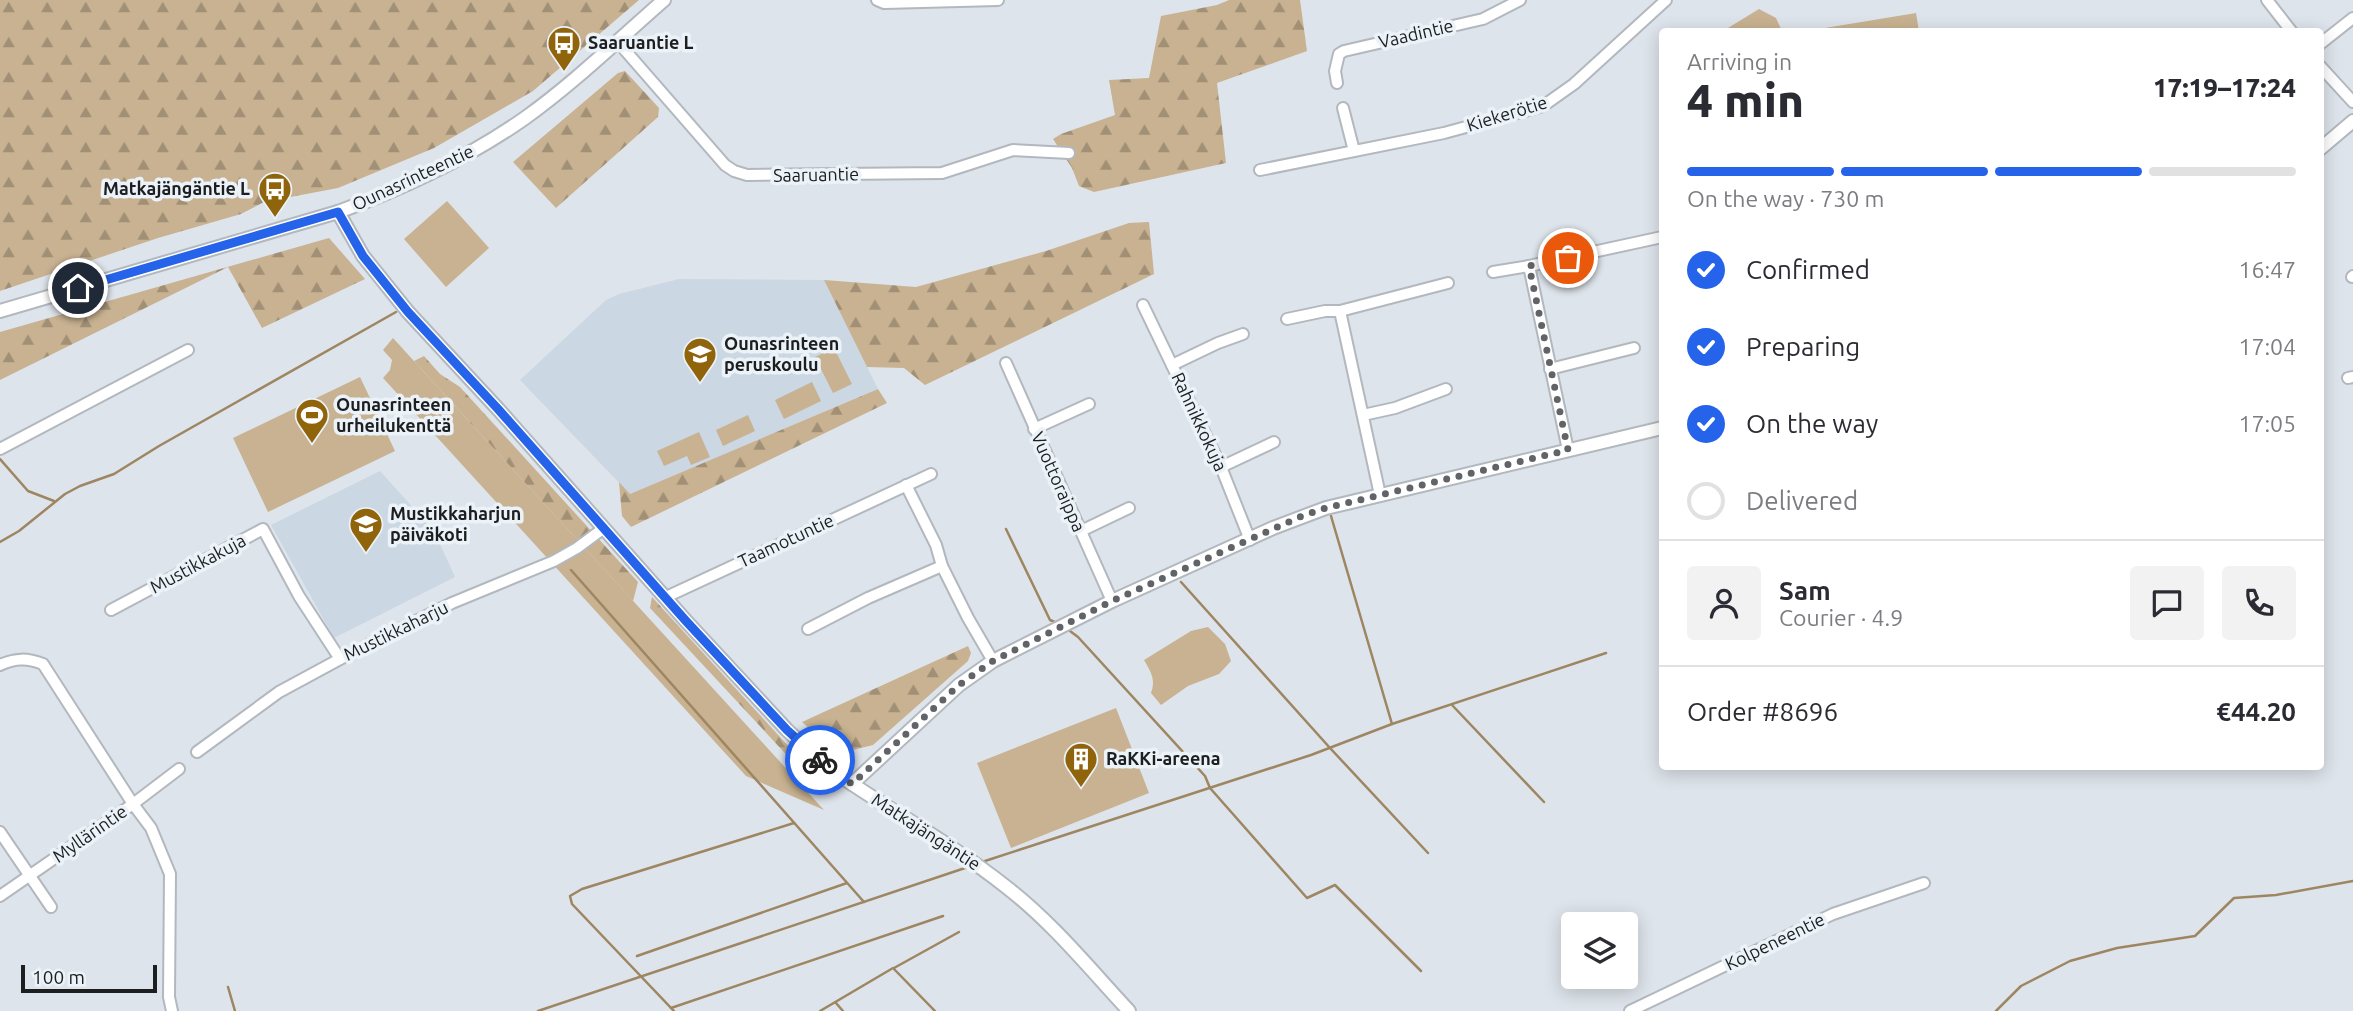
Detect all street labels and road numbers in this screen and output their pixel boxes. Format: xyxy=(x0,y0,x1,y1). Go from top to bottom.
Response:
street label: Vaadintie xyxy=(1376,15,1455,51)
street label: Kiekerötie xyxy=(1464,91,1549,135)
street label: Ounasrinteentie xyxy=(349,140,476,214)
street label: Saaruantie xyxy=(773,163,859,185)
street label: Rahnikkokuja xyxy=(1168,369,1232,474)
street label: Vuottoraippa xyxy=(1028,428,1090,535)
street label: Taamotuntie xyxy=(735,509,836,571)
street label: Mustikkakuja xyxy=(146,530,249,597)
street label: Mustikkaharju xyxy=(340,596,451,664)
street label: Matkajängäntie xyxy=(868,789,985,874)
street label: Myllärintie xyxy=(49,800,130,866)
street label: Kolpeneentie xyxy=(1722,908,1828,974)

